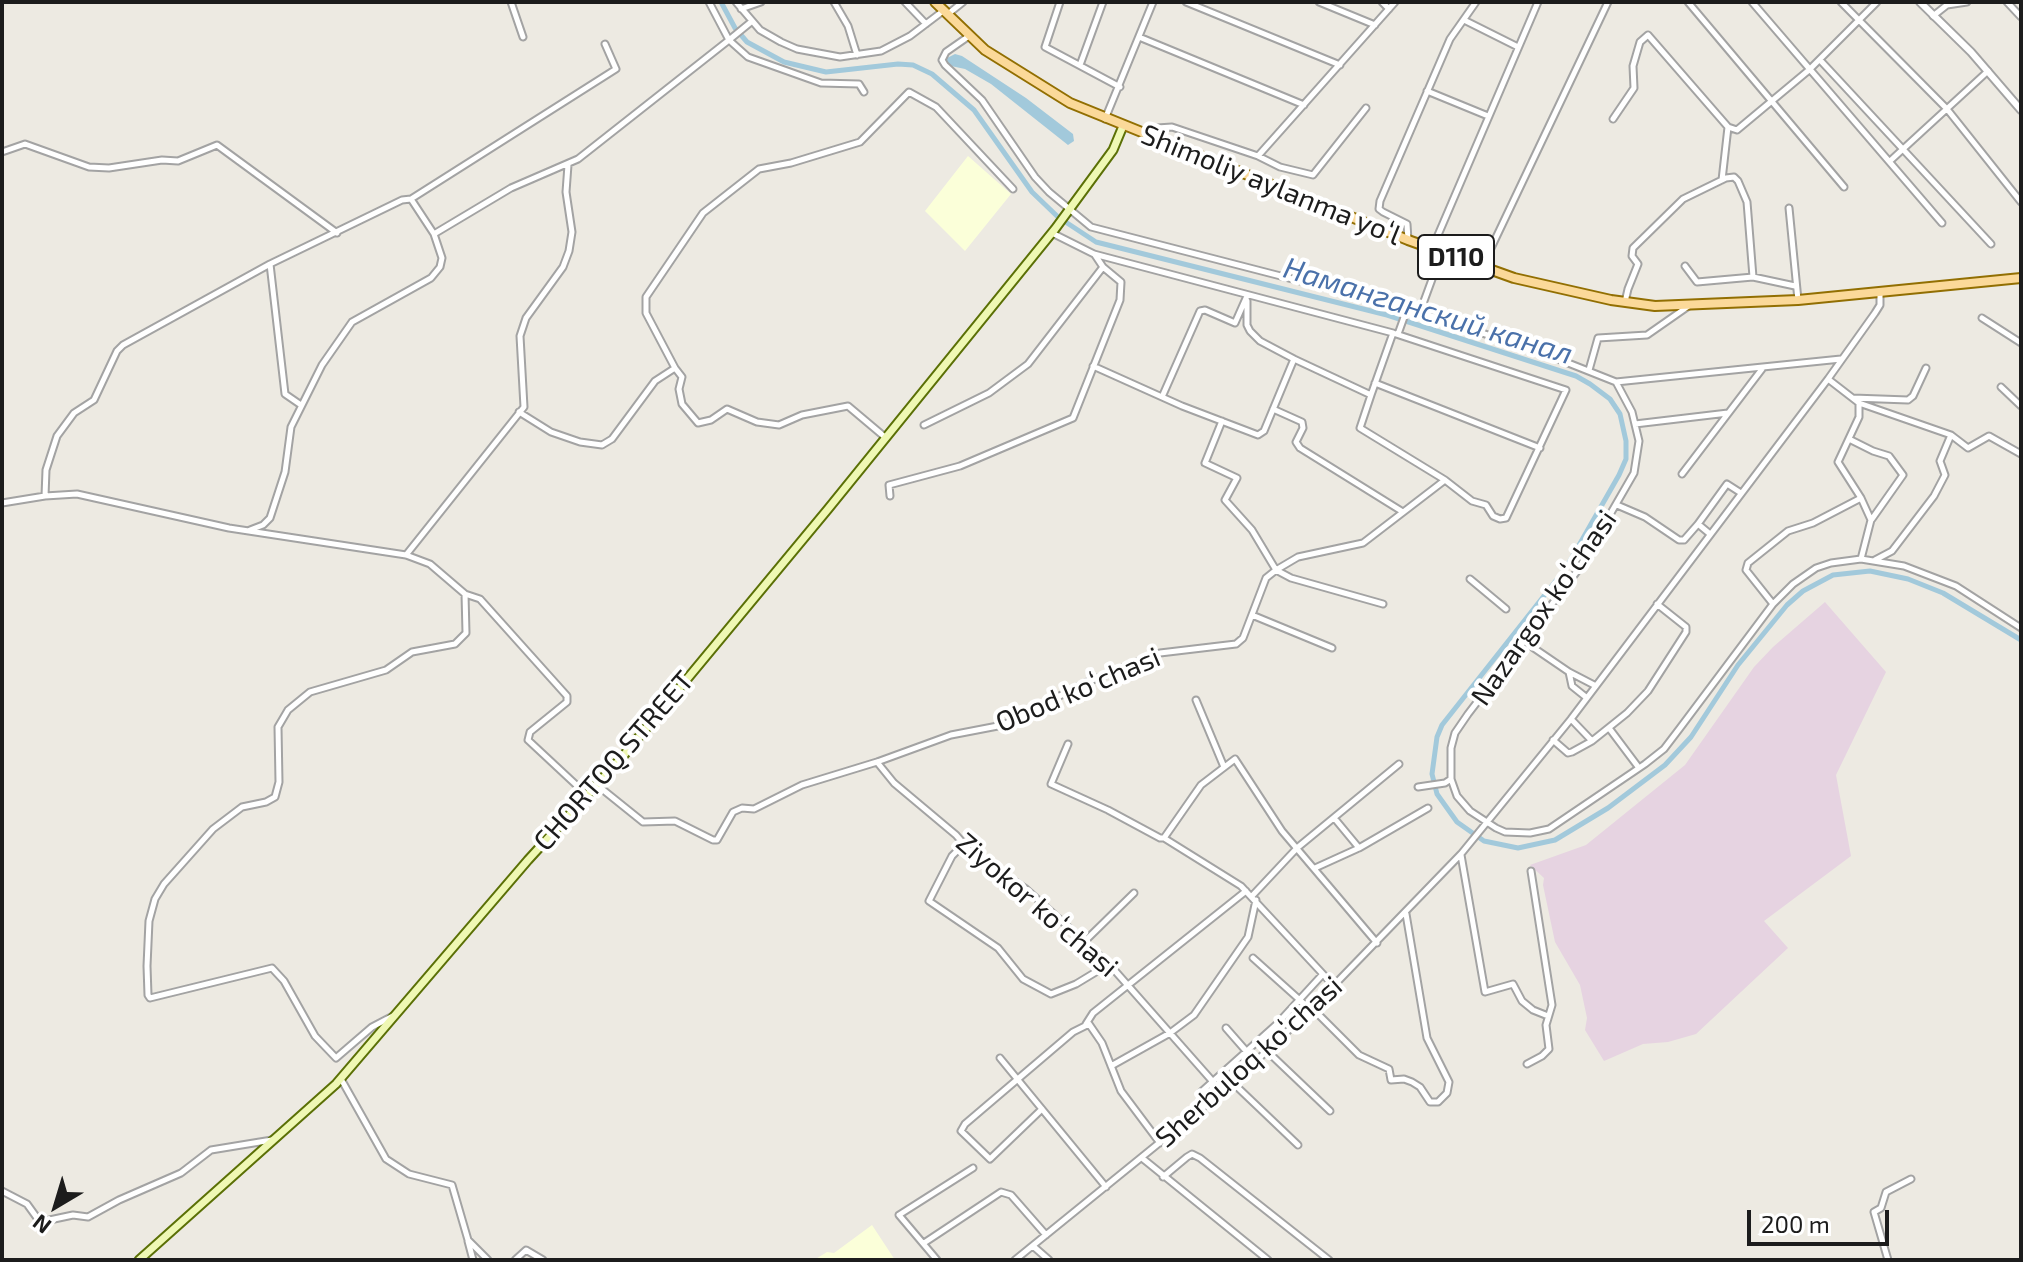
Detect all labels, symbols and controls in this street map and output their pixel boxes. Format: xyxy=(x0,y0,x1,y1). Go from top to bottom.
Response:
street label: Shimoliy aylanma yoʻl xyxy=(1136,118,1406,252)
road number: D110 xyxy=(1418,235,1494,279)
water label: Наманганский канал xyxy=(1279,250,1577,372)
street label: Nazargox koʻchasi xyxy=(1464,504,1624,712)
street label: Obod koʻchasi xyxy=(991,640,1165,740)
street label: CHORTOQ STREET xyxy=(527,664,701,858)
street label: Ziyokor koʻchasi xyxy=(949,826,1125,984)
street label: Sherbuloq koʻchasi xyxy=(1149,969,1349,1155)
north arrow xyxy=(16,1166,96,1246)
scale bar xyxy=(1751,1194,1893,1244)
text: 200 m xyxy=(1761,1209,1830,1238)
text: N xyxy=(27,1210,55,1240)

